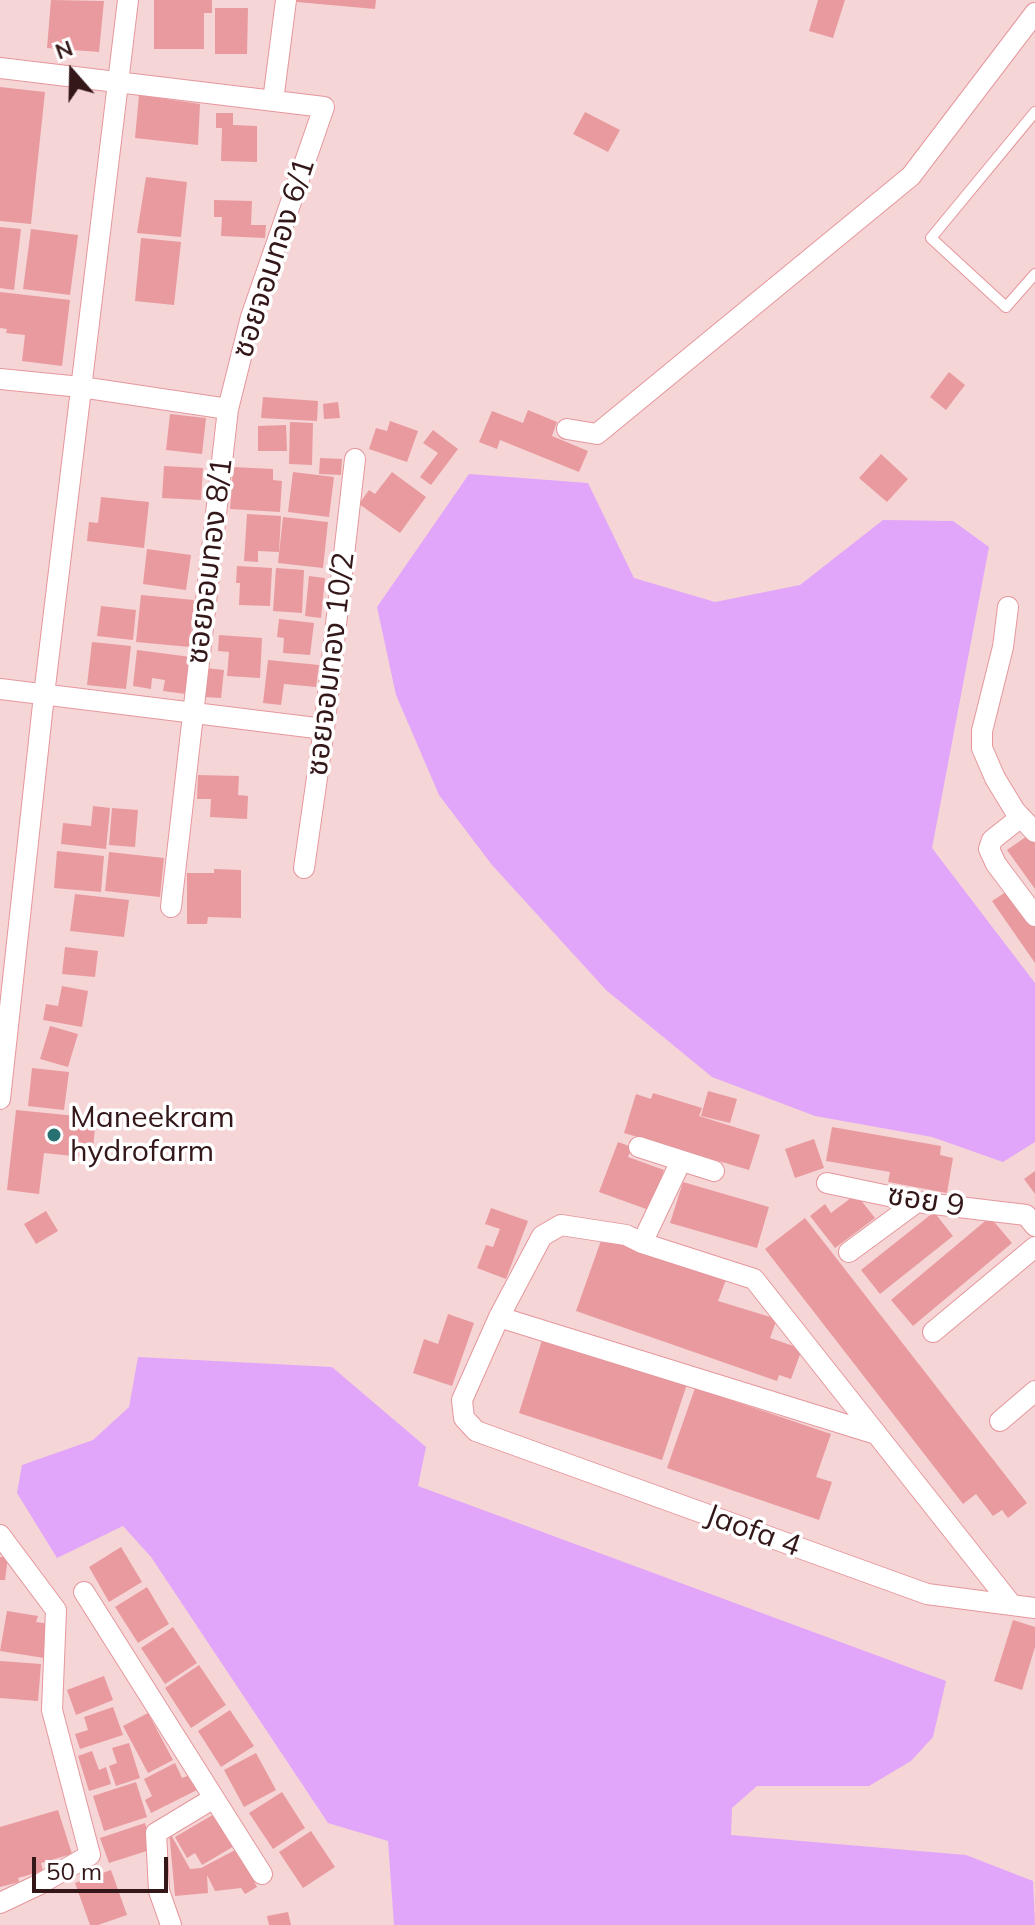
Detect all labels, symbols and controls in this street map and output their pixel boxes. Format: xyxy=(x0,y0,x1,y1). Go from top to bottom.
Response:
north arrow xyxy=(32,32,112,112)
text: N xyxy=(51,33,76,65)
street label: ซอยจอมทอง 6/1 xyxy=(225,154,323,362)
street label: ซอยจอมทอง 8/1 xyxy=(180,456,240,666)
street label: ซอยจอมทอง 10/2 xyxy=(299,550,363,778)
place label: Maneekram hydrofarm xyxy=(70,1100,234,1170)
marker: Maneekram hydrofarm xyxy=(45,1126,63,1144)
street label: ซอย 9 xyxy=(885,1177,967,1225)
street label: Jaofa 4 xyxy=(700,1497,806,1565)
scale bar xyxy=(36,1841,172,1891)
text: 50 m xyxy=(46,1856,102,1886)

